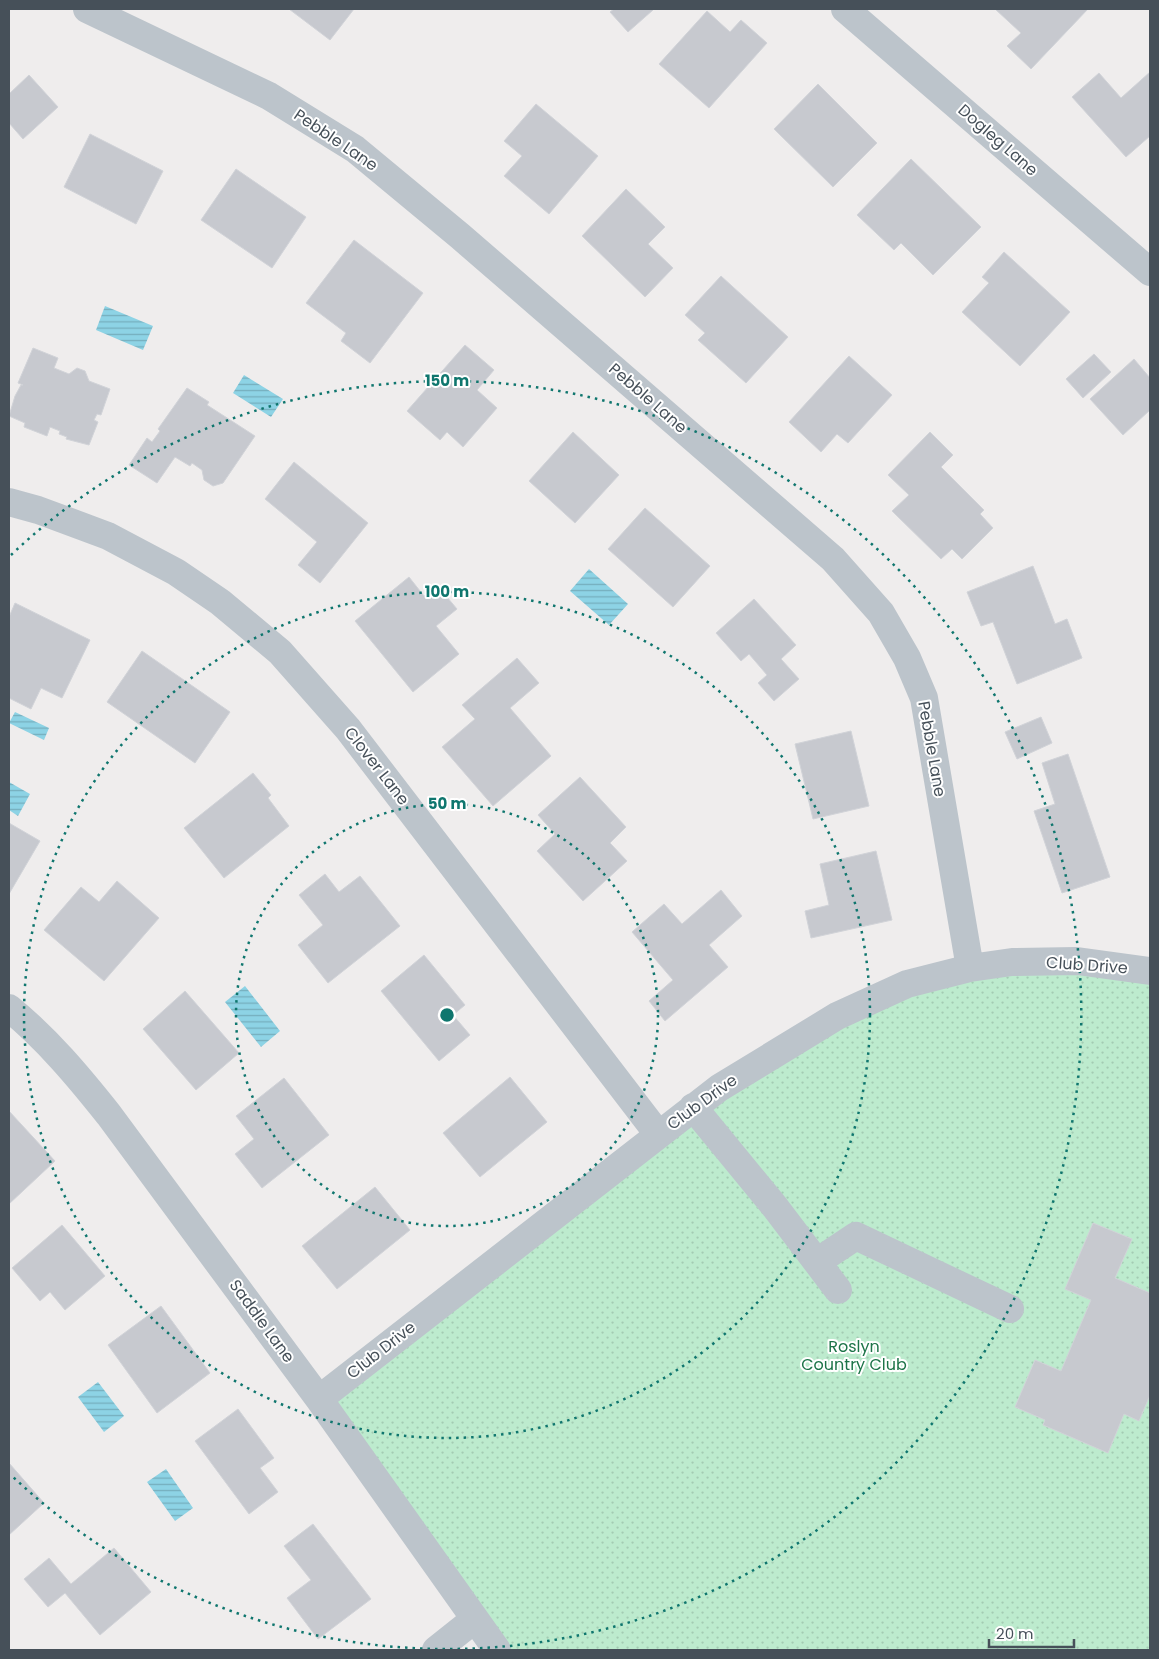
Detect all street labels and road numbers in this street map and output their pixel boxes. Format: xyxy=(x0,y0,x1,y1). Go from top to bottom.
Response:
street label: Dogleg Lane xyxy=(953,99,1043,181)
street label: Pebble Lane xyxy=(289,103,383,177)
street label: Pebble Lane xyxy=(604,358,692,438)
street label: Pebble Lane xyxy=(912,699,952,799)
street label: Clover Lane xyxy=(339,722,415,810)
street label: Club Drive xyxy=(1045,951,1129,979)
street label: Club Drive xyxy=(662,1069,742,1135)
street label: Saddle Lane xyxy=(224,1275,300,1367)
street label: Club Drive xyxy=(342,1316,420,1384)

